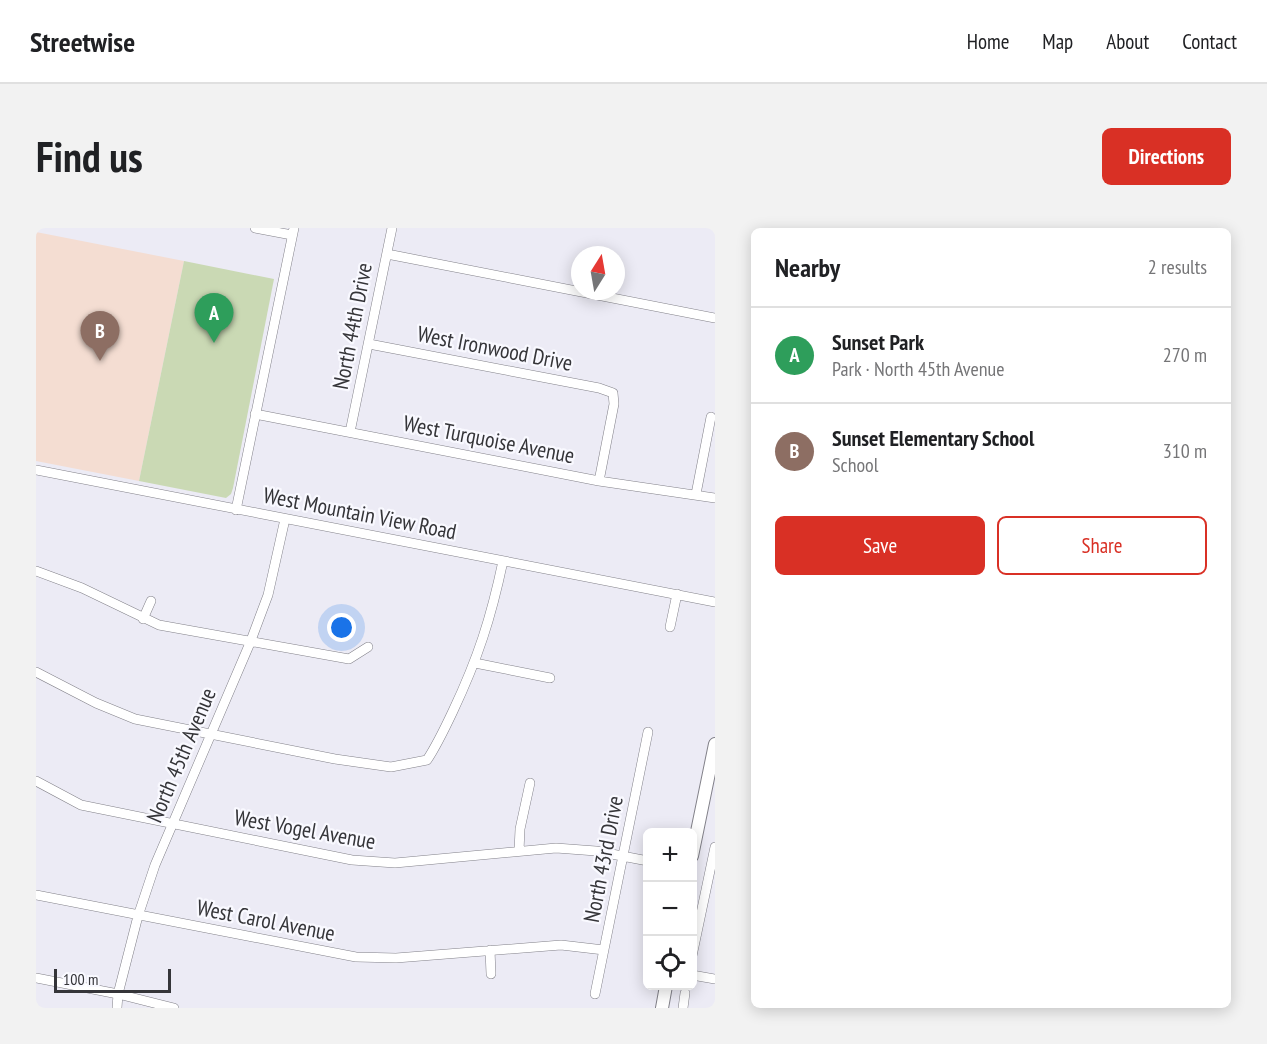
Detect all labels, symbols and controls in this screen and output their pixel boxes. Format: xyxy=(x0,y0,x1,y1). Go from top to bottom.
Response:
text: Streetwise xyxy=(30,23,135,60)
text: Home xyxy=(967,28,1009,55)
text: Map xyxy=(1042,28,1073,55)
text: About xyxy=(1106,28,1149,55)
text: Contact xyxy=(1182,28,1237,55)
button: Directions xyxy=(1102,128,1231,185)
text: Find us xyxy=(36,129,143,184)
north arrow xyxy=(571,246,625,300)
text: Nearby xyxy=(775,251,840,284)
text: 2 results xyxy=(1148,254,1207,280)
street label: North 44th Drive xyxy=(326,260,378,392)
pin: A xyxy=(194,294,234,343)
pin: B xyxy=(80,312,120,361)
street label: West Ironwood Drive xyxy=(415,319,575,377)
text: Sunset Park xyxy=(832,328,924,356)
text: A xyxy=(789,342,800,368)
text: 270 m xyxy=(1163,342,1207,368)
text: Park · North 45th Avenue xyxy=(832,356,1004,382)
street label: West Turquoise Avenue xyxy=(401,409,577,469)
text: Sunset Elementary School xyxy=(832,424,1034,452)
text: B xyxy=(790,438,799,464)
text: 310 m xyxy=(1163,438,1207,464)
text: School xyxy=(832,452,878,478)
street label: West Mountain View Road xyxy=(261,481,459,545)
button: Save xyxy=(775,516,985,575)
button: Share xyxy=(997,516,1207,575)
your location xyxy=(327,613,356,642)
street label: North 45th Avenue xyxy=(140,683,222,827)
street label: North 43rd Drive xyxy=(577,793,629,925)
street label: West Vogel Avenue xyxy=(232,803,378,855)
map controls xyxy=(643,828,697,990)
button: + xyxy=(643,828,697,882)
button: − xyxy=(643,882,697,936)
street label: West Carol Avenue xyxy=(195,893,337,947)
button: locate xyxy=(643,936,697,990)
scale bar xyxy=(54,966,171,994)
text: 100 m xyxy=(63,969,98,989)

